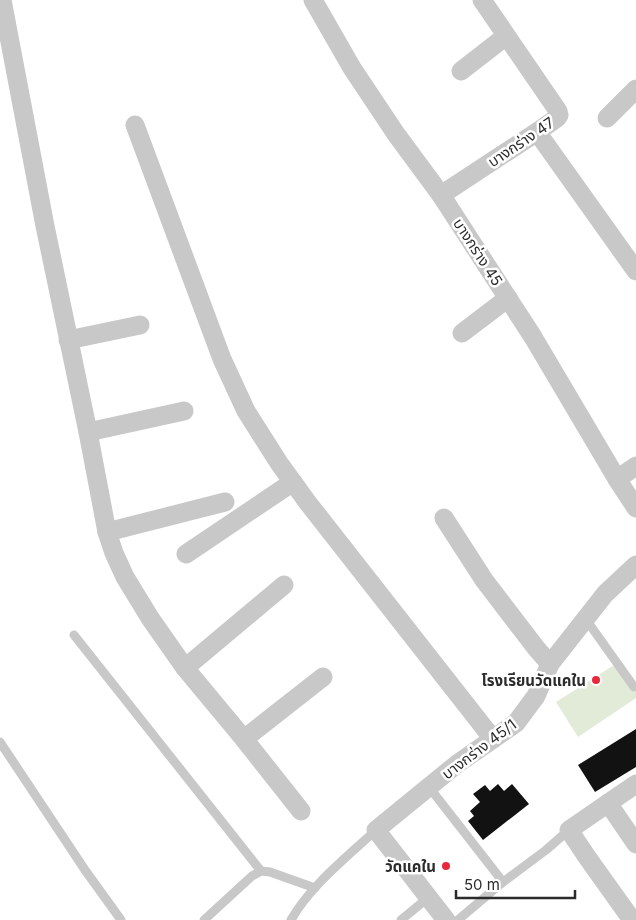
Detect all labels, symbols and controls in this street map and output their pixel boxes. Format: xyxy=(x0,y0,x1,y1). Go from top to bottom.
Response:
street label: บางกร่าง 47 xyxy=(484,113,558,171)
street label: บางกร่าง 45 xyxy=(449,215,507,289)
place label: โรงเรียนวัดแคใน xyxy=(482,671,586,690)
marker: โรงเรียนวัดแคใน xyxy=(590,674,602,686)
street label: บางกร่าง 45/1 xyxy=(438,715,520,783)
place label: วัดแคใน xyxy=(385,857,436,876)
marker: วัดแคใน xyxy=(440,860,452,872)
scale bar xyxy=(456,868,575,900)
text: 50 m xyxy=(464,875,500,894)

